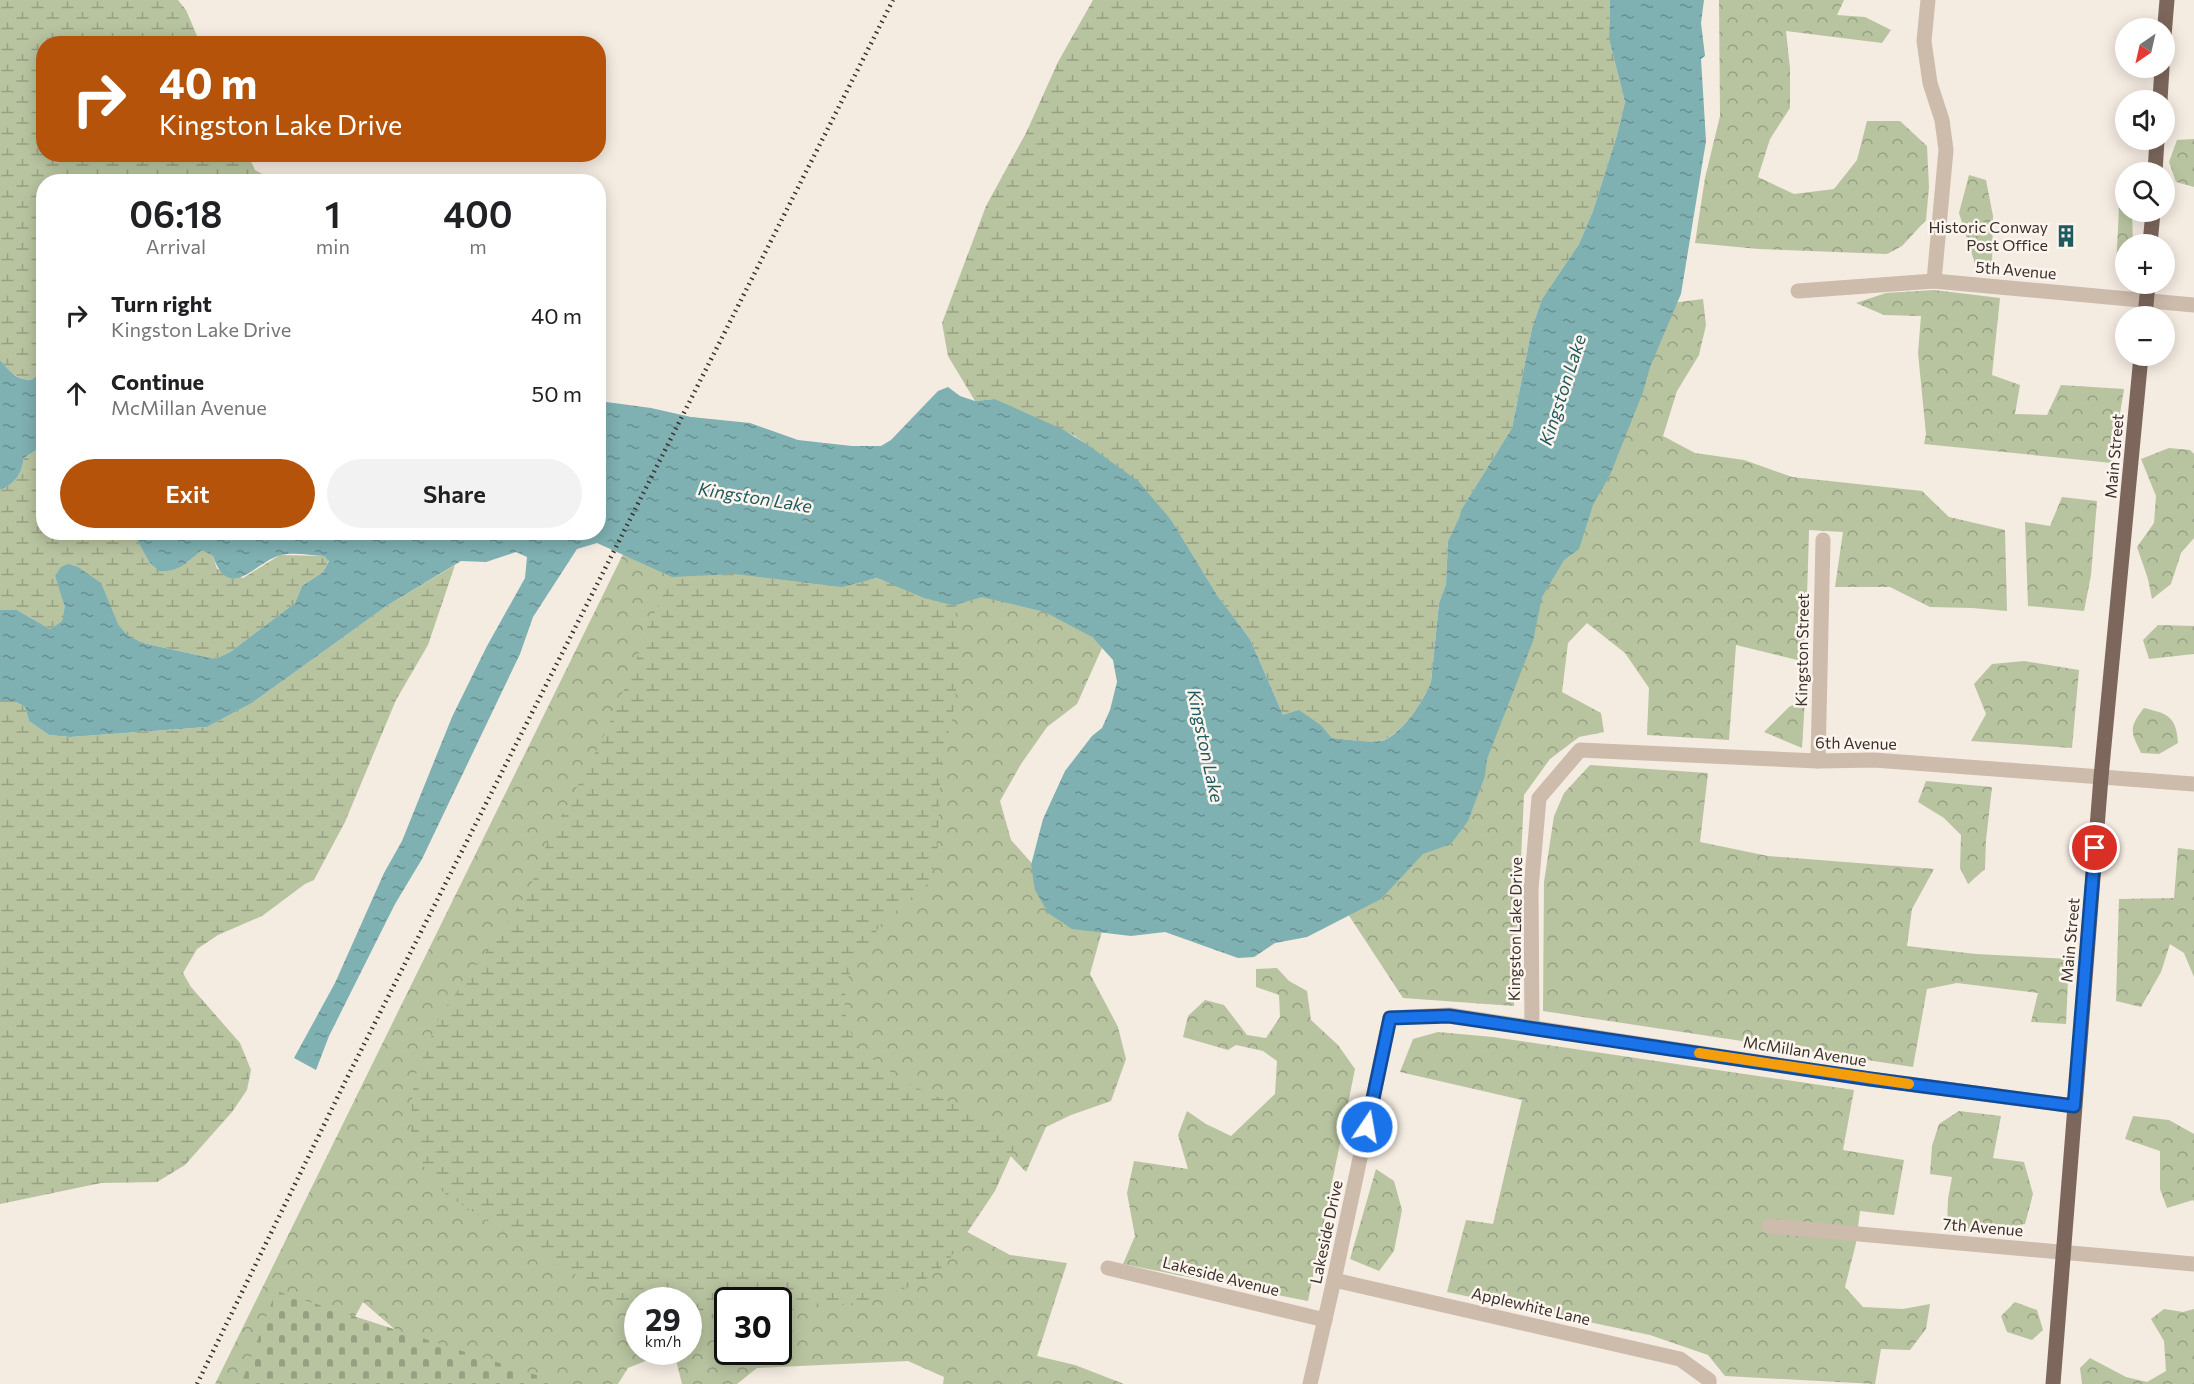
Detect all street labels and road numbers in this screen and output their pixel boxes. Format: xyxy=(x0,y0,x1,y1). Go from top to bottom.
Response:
street label: 5th Avenue xyxy=(1975,256,2057,283)
street label: Main Street xyxy=(2100,412,2127,499)
street label: Kingston Street xyxy=(1791,593,1812,707)
street label: 6th Avenue xyxy=(1815,732,1897,753)
street label: Kingston Lake Drive xyxy=(1504,857,1525,1001)
street label: Main Street xyxy=(2056,896,2083,983)
street label: McMillan Avenue xyxy=(1742,1031,1868,1070)
street label: Lakeside Drive xyxy=(1305,1179,1346,1285)
street label: 7th Avenue xyxy=(1942,1214,2024,1239)
street label: Lakeside Avenue xyxy=(1161,1252,1282,1299)
street label: Applewhite Lane xyxy=(1470,1283,1592,1328)

